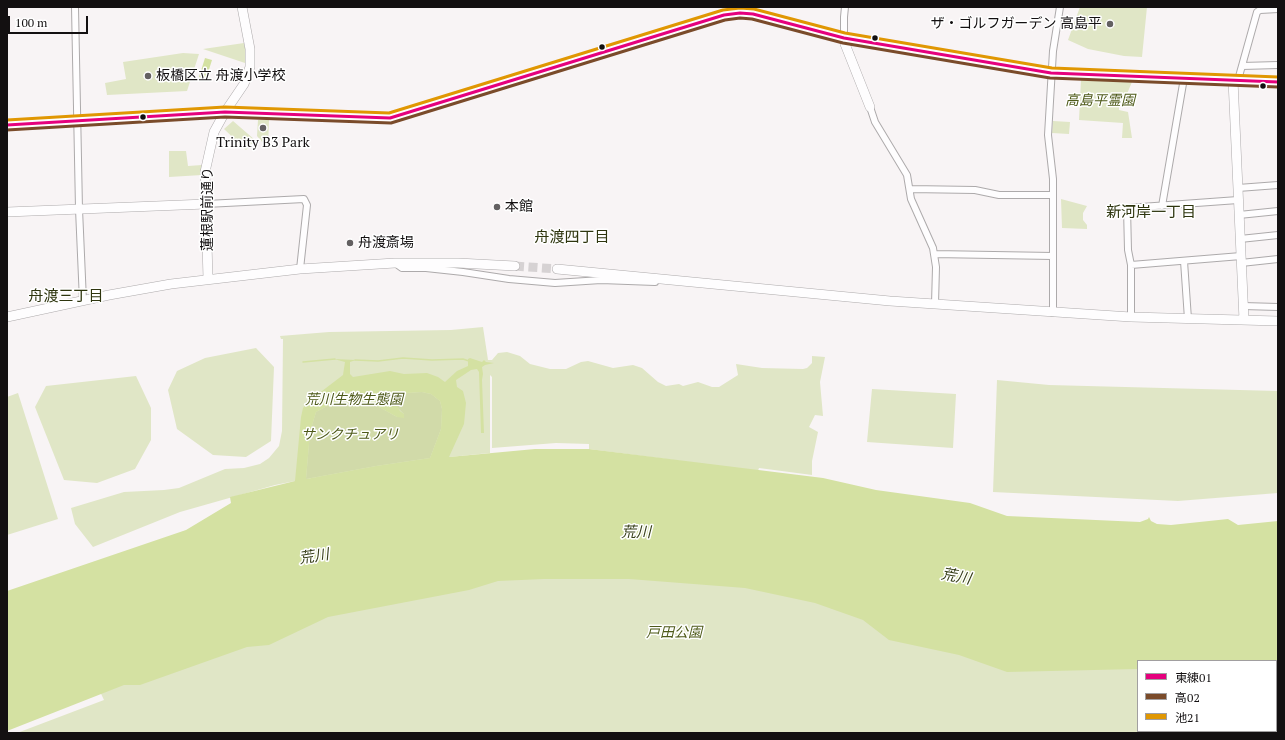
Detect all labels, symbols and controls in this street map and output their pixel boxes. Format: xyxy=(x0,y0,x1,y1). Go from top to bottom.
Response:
scale bar xyxy=(10,8,90,34)
text: 100 m xyxy=(15,15,47,30)
place label: ザ・ゴルフガーデン 高島平 xyxy=(931,16,1102,32)
marker: ザ・ゴルフガーデン 高島平 xyxy=(1105,19,1115,29)
unlabelled marker xyxy=(870,33,880,43)
unlabelled marker xyxy=(597,42,607,52)
place label: 板橋区立 舟渡小学校 xyxy=(156,68,285,84)
marker: 板橋区立 舟渡小学校 xyxy=(143,71,153,81)
unlabelled marker xyxy=(1258,81,1268,91)
park label: 高島平霊園 xyxy=(1065,93,1135,109)
unlabelled marker xyxy=(138,112,148,122)
marker: Trinity B3 Park xyxy=(258,123,268,133)
place label: Trinity B3 Park xyxy=(216,135,310,151)
street label: 蓮根駅前通り xyxy=(200,167,216,251)
place label: 本館 xyxy=(505,199,533,215)
marker: 本館 xyxy=(492,202,502,212)
district label: 新河岸一丁目 xyxy=(1106,204,1196,222)
district label: 舟渡四丁目 xyxy=(535,229,609,247)
place label: 舟渡斎場 xyxy=(358,235,414,251)
marker: 舟渡斎場 xyxy=(345,238,355,248)
district label: 舟渡三丁目 xyxy=(29,288,103,306)
park label: 荒川生物生態園 xyxy=(305,392,403,408)
park label: サンクチュアリ xyxy=(301,427,399,443)
water label: 荒川 xyxy=(621,524,651,542)
water label: 荒川 xyxy=(298,546,330,568)
water label: 荒川 xyxy=(940,566,972,588)
park label: 戸田公園 xyxy=(646,625,702,641)
legend xyxy=(1137,660,1277,732)
text: 東練01 xyxy=(1175,670,1212,685)
text: 高02 xyxy=(1175,690,1200,705)
text: 池21 xyxy=(1175,710,1200,725)

